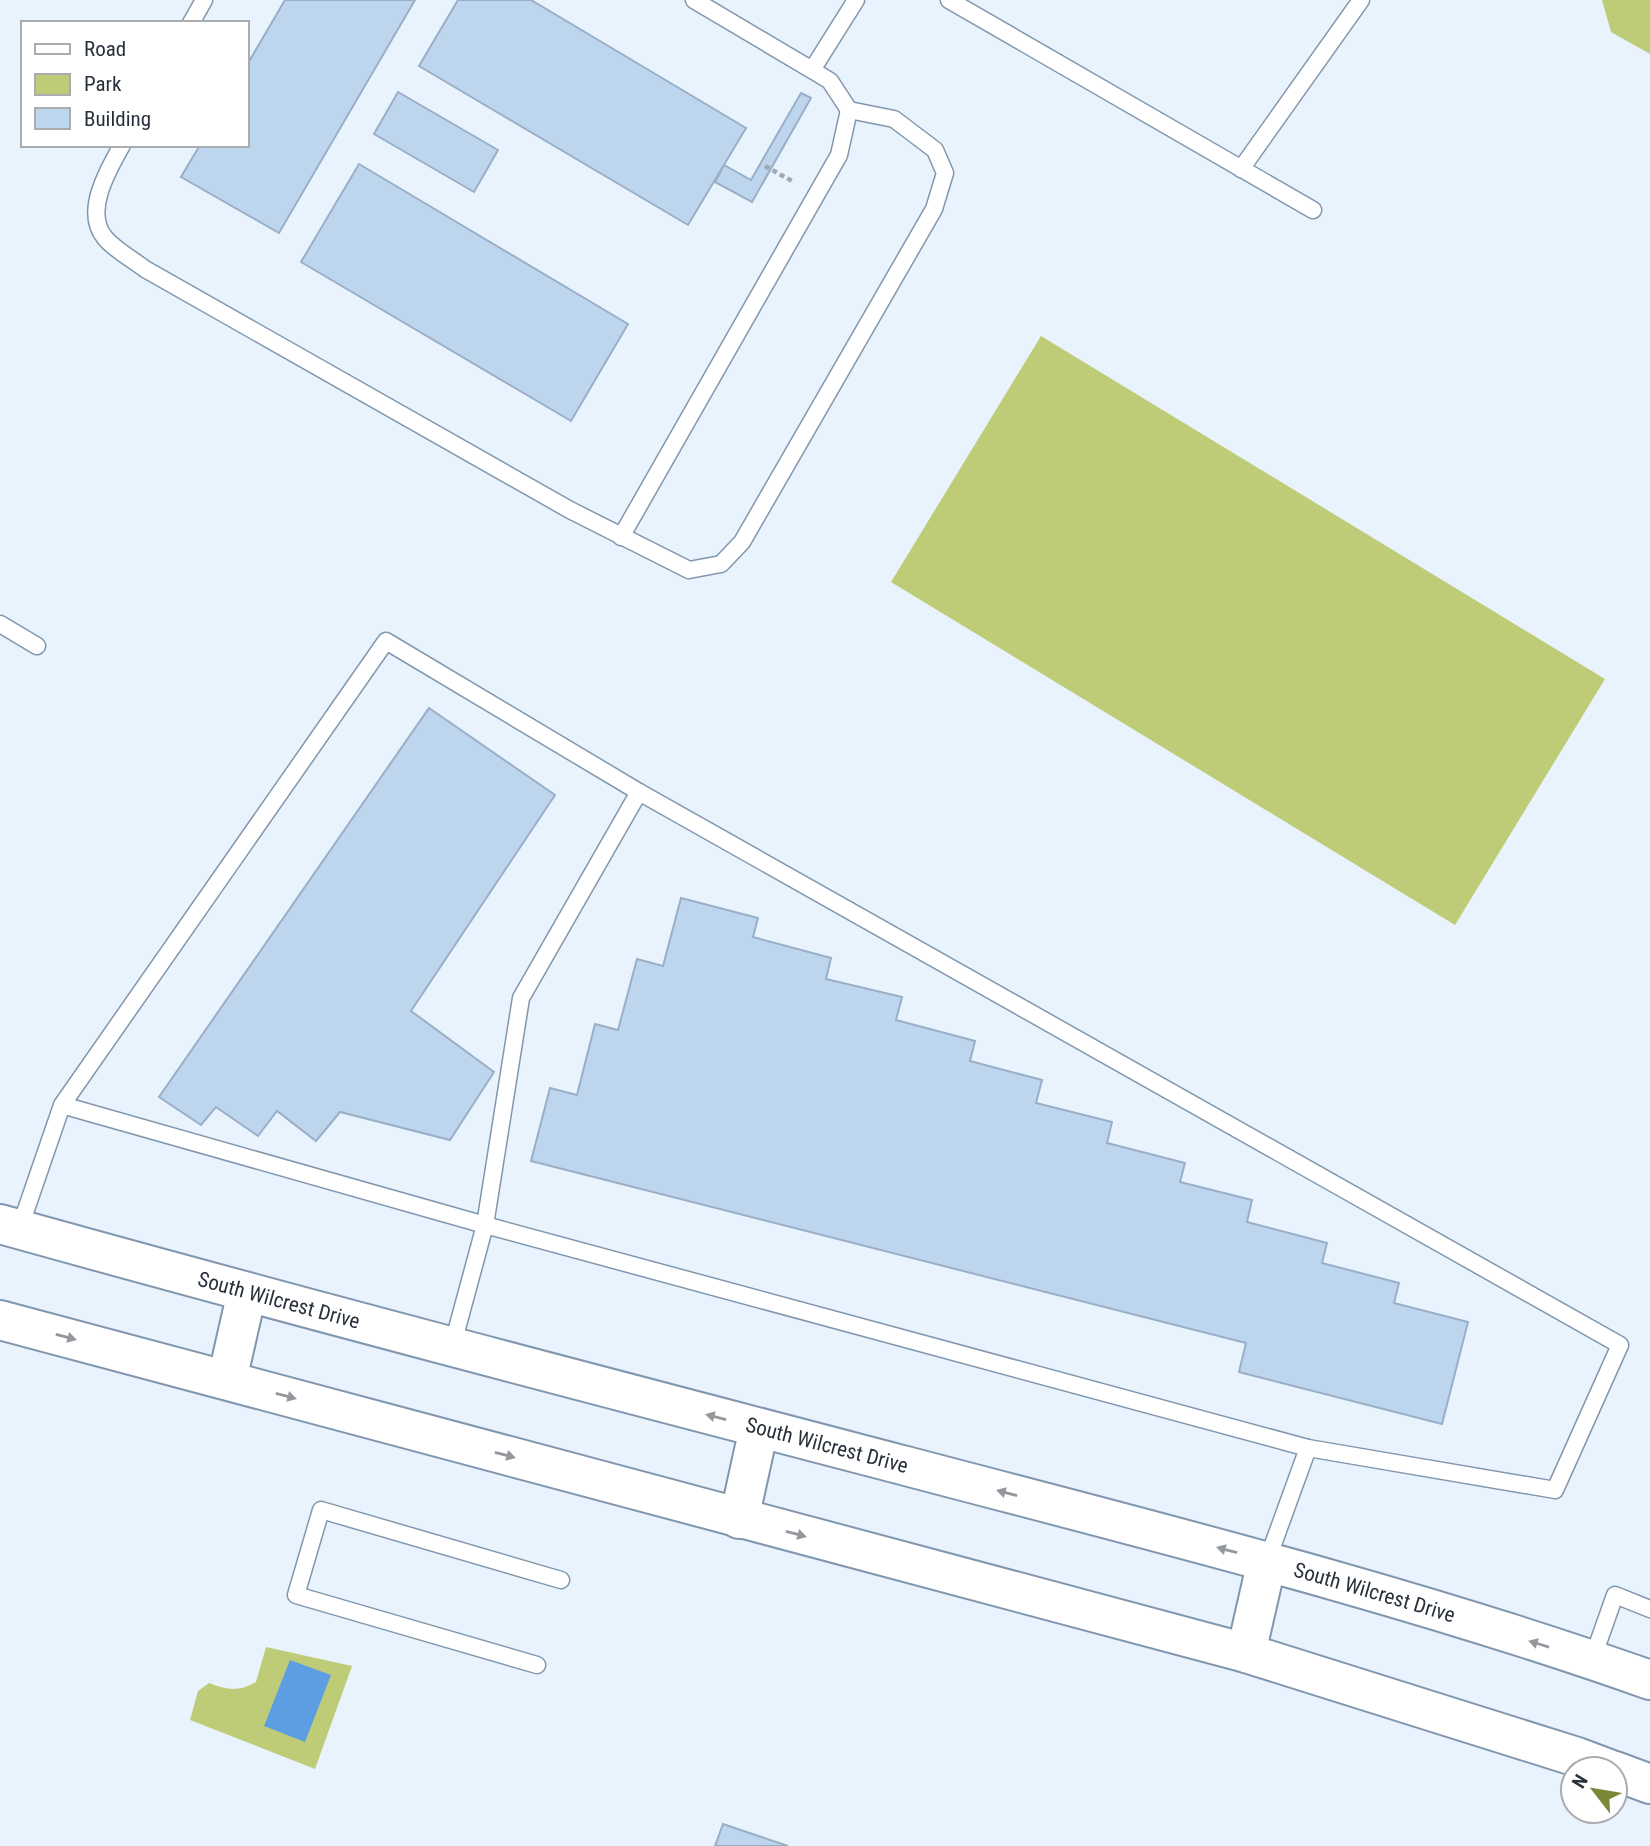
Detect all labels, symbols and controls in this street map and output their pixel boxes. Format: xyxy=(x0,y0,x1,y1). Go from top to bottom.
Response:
legend xyxy=(21,21,248,147)
text: Road xyxy=(84,37,126,61)
text: Park xyxy=(84,72,122,96)
text: Building xyxy=(84,107,151,131)
street label: South Wilcrest Drive xyxy=(195,1267,363,1334)
one-way arrow xyxy=(55,1332,77,1343)
one-way arrow xyxy=(275,1391,297,1402)
one-way arrow xyxy=(704,1411,726,1422)
street label: South Wilcrest Drive xyxy=(743,1413,911,1478)
one-way arrow xyxy=(495,1450,517,1461)
one-way arrow xyxy=(996,1487,1018,1498)
one-way arrow xyxy=(785,1529,807,1540)
one-way arrow xyxy=(1216,1545,1237,1555)
street label: South Wilcrest Drive xyxy=(1291,1558,1458,1627)
one-way arrow xyxy=(1528,1638,1549,1648)
north arrow xyxy=(1559,1755,1629,1825)
text: N xyxy=(1567,1771,1593,1792)

